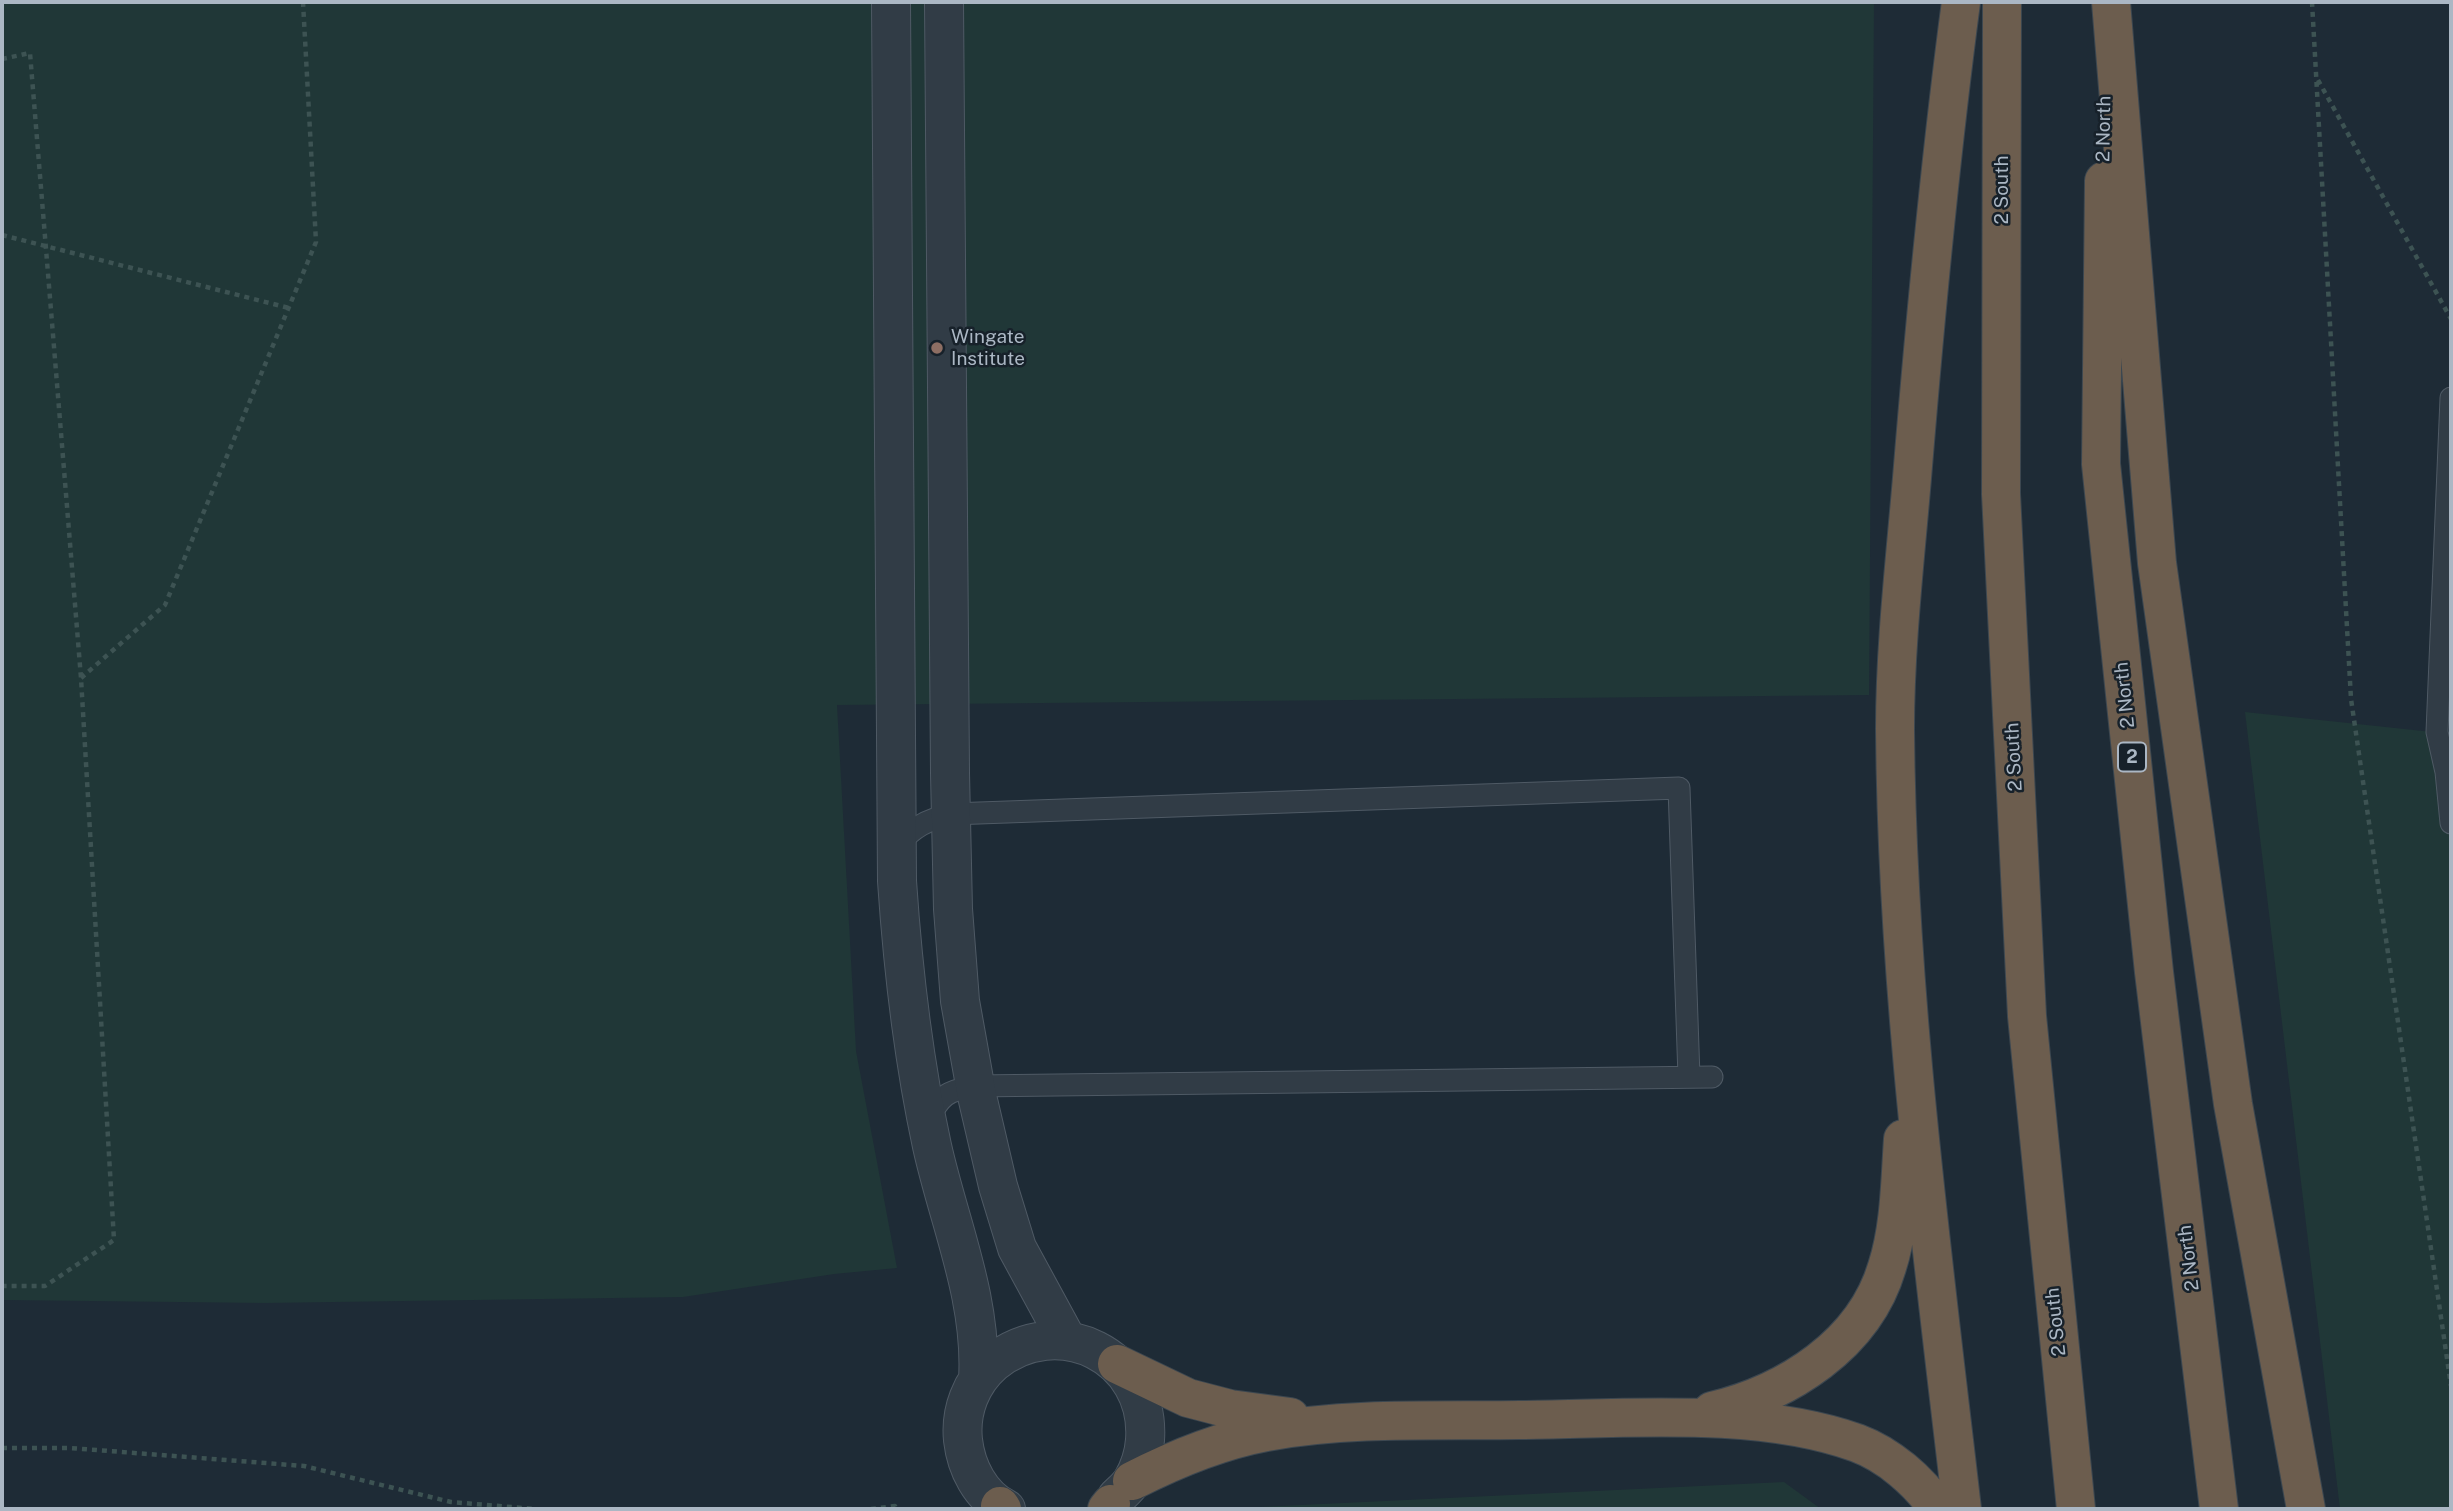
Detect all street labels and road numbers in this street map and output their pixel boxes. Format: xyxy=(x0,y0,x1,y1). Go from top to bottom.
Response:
street label: 2 North xyxy=(2092,96,2116,162)
street label: 2 South xyxy=(1991,156,2013,224)
street label: 2 North xyxy=(2110,661,2140,729)
street label: 2 South xyxy=(2001,722,2027,792)
road number: 2 xyxy=(2118,742,2146,772)
street label: 2 North xyxy=(2174,1224,2204,1292)
street label: 2 South xyxy=(2041,1287,2071,1357)

